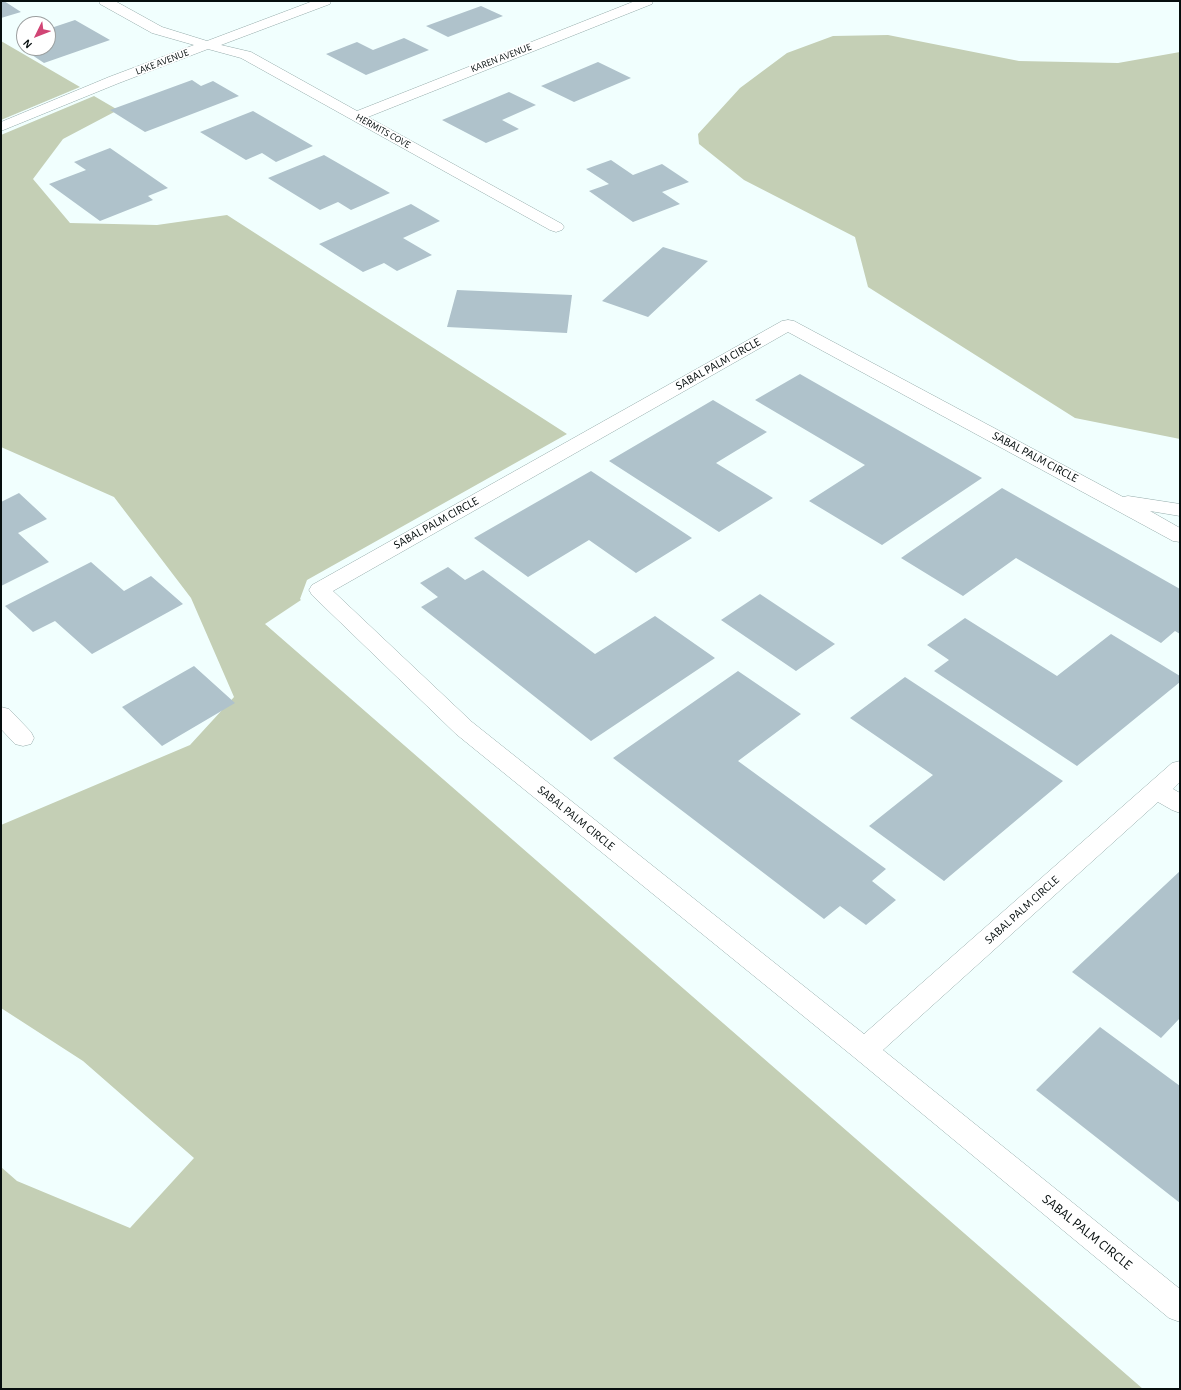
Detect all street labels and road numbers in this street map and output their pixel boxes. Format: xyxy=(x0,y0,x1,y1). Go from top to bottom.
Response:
street label: KAREN AVENUE xyxy=(469,41,533,75)
street label: LAKE AVENUE xyxy=(134,46,190,78)
street label: HERMITS COVE xyxy=(354,111,412,151)
street label: SABAL PALM CIRCLE xyxy=(673,335,763,393)
street label: SABAL PALM CIRCLE xyxy=(990,428,1080,486)
street label: SABAL PALM CIRCLE xyxy=(391,494,481,552)
street label: SABAL PALM CIRCLE xyxy=(535,783,617,853)
street label: SABAL PALM CIRCLE xyxy=(982,873,1062,947)
street label: SABAL PALM CIRCLE xyxy=(1039,1191,1135,1273)

